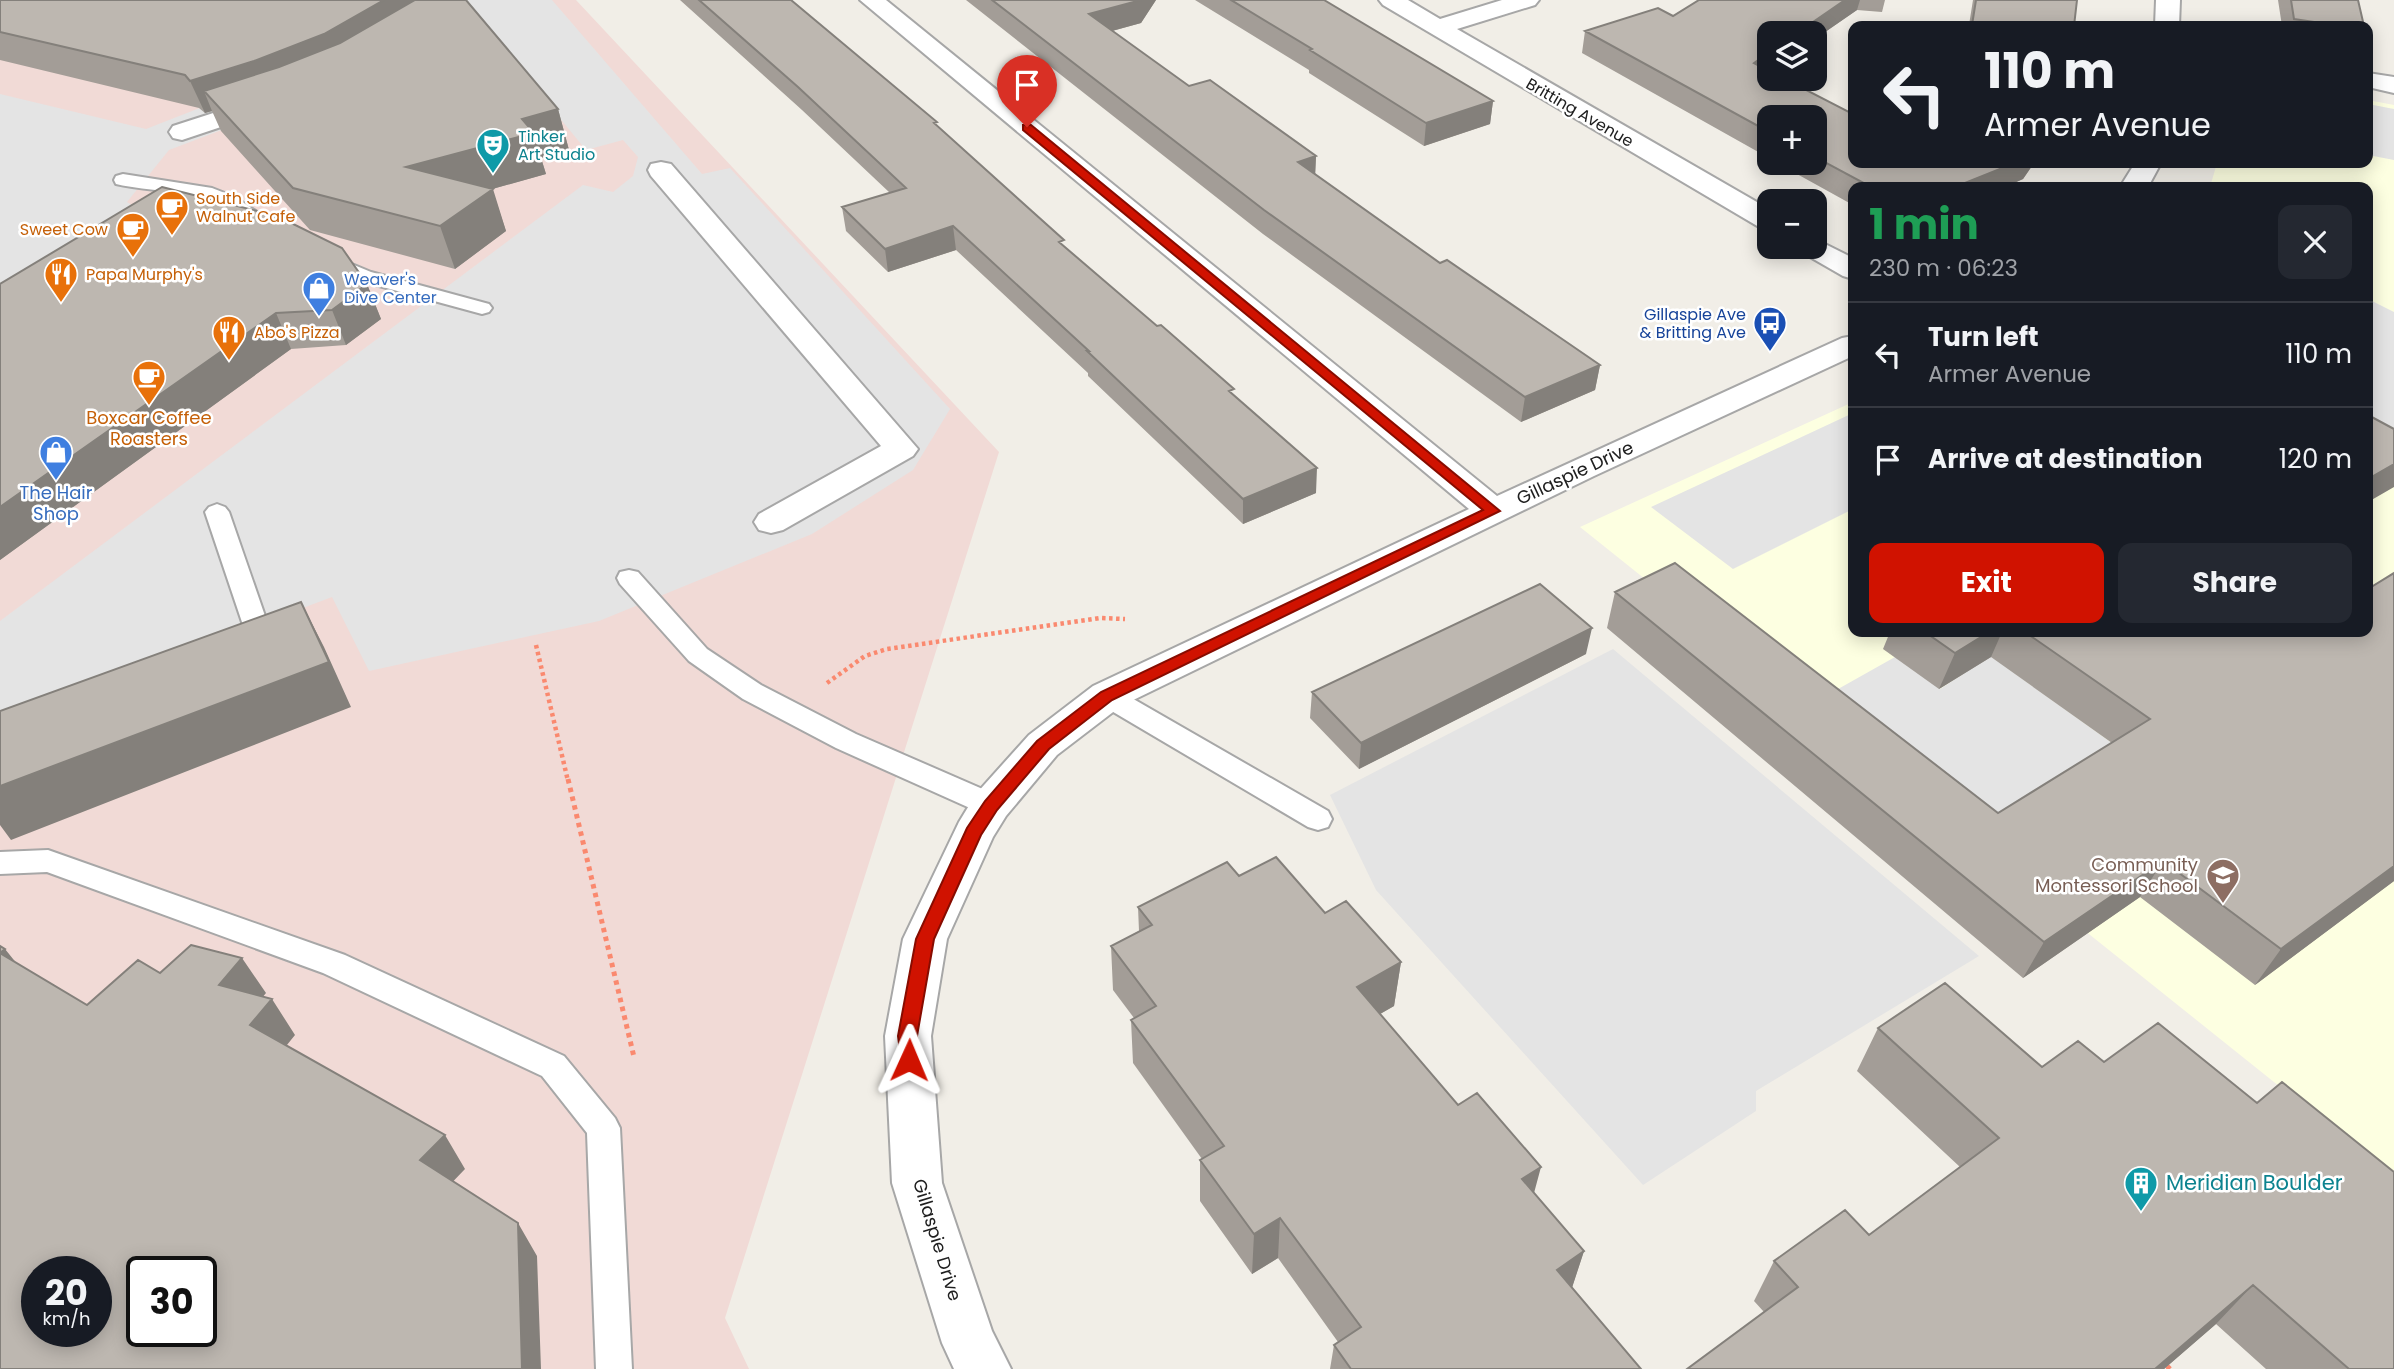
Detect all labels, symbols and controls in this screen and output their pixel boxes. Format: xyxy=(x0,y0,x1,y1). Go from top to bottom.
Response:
map controls xyxy=(1757,21,1827,259)
button: layers xyxy=(1757,21,1827,91)
text: 110 m xyxy=(1984,37,2115,105)
icon: left xyxy=(1869,49,1960,140)
pin xyxy=(997,55,1057,127)
icon: arrive xyxy=(1008,66,1046,104)
street label: Britting Avenue xyxy=(1522,72,1638,153)
text: Armer Avenue xyxy=(1984,102,2211,147)
button: + xyxy=(1757,105,1827,175)
place label: Tinker Art Studio xyxy=(518,125,595,166)
theatre icon: Tinker Art Studio xyxy=(474,126,512,175)
place label: South Side Walnut Cafe xyxy=(196,187,295,228)
cafe icon: South Side Walnut Cafe xyxy=(153,188,191,237)
button: − xyxy=(1757,189,1827,259)
text: 1 min xyxy=(1869,195,1979,254)
button: close xyxy=(2278,205,2352,279)
cafe icon: Sweet Cow xyxy=(114,210,152,259)
place label: Sweet Cow xyxy=(20,218,108,241)
text: 230 m · 06:23 xyxy=(1869,252,2018,284)
restaurant icon: Papa Murphy's xyxy=(42,255,80,304)
place label: Papa Murphy's xyxy=(86,263,203,286)
place label: Weaver's Dive Center xyxy=(344,268,437,309)
shop icon: Weaver's Dive Center xyxy=(300,269,338,318)
place label: Gillaspie Ave & Britting Ave xyxy=(1640,303,1746,344)
bus stop icon: Gillaspie Ave & Britting Ave xyxy=(1751,304,1789,353)
restaurant icon: Abo's Pizza xyxy=(210,313,248,362)
text: Turn left xyxy=(1928,319,2039,355)
place label: Abo's Pizza xyxy=(254,321,340,344)
icon: left xyxy=(1869,336,1907,374)
text: 110 m xyxy=(2285,336,2352,372)
cafe icon: Boxcar Coffee Roasters xyxy=(130,358,168,407)
text: Armer Avenue xyxy=(1928,358,2091,390)
place label: Boxcar Coffee Roasters xyxy=(86,405,212,451)
shop icon: The Hair Shop xyxy=(37,433,75,482)
street label: Gillaspie Drive xyxy=(1512,434,1637,511)
icon: arrive xyxy=(1869,441,1907,479)
text: Arrive at destination xyxy=(1928,441,2203,477)
text: 120 m xyxy=(2279,441,2352,477)
place label: The Hair Shop xyxy=(20,480,93,526)
button: Exit xyxy=(1869,543,2104,623)
button: Share xyxy=(2118,543,2352,623)
place label: Community Montessori School xyxy=(2035,852,2198,898)
school or university icon: Community Montessori School xyxy=(2204,856,2242,905)
position arrow xyxy=(872,1023,946,1097)
building icon: Meridian Boulder xyxy=(2122,1164,2160,1213)
place label: Meridian Boulder xyxy=(2166,1168,2343,1197)
street label: Gillaspie Drive xyxy=(907,1176,968,1304)
speed limit sign: 30 xyxy=(126,1256,217,1347)
text: 20 xyxy=(45,1268,88,1317)
text: km/h xyxy=(43,1306,90,1331)

